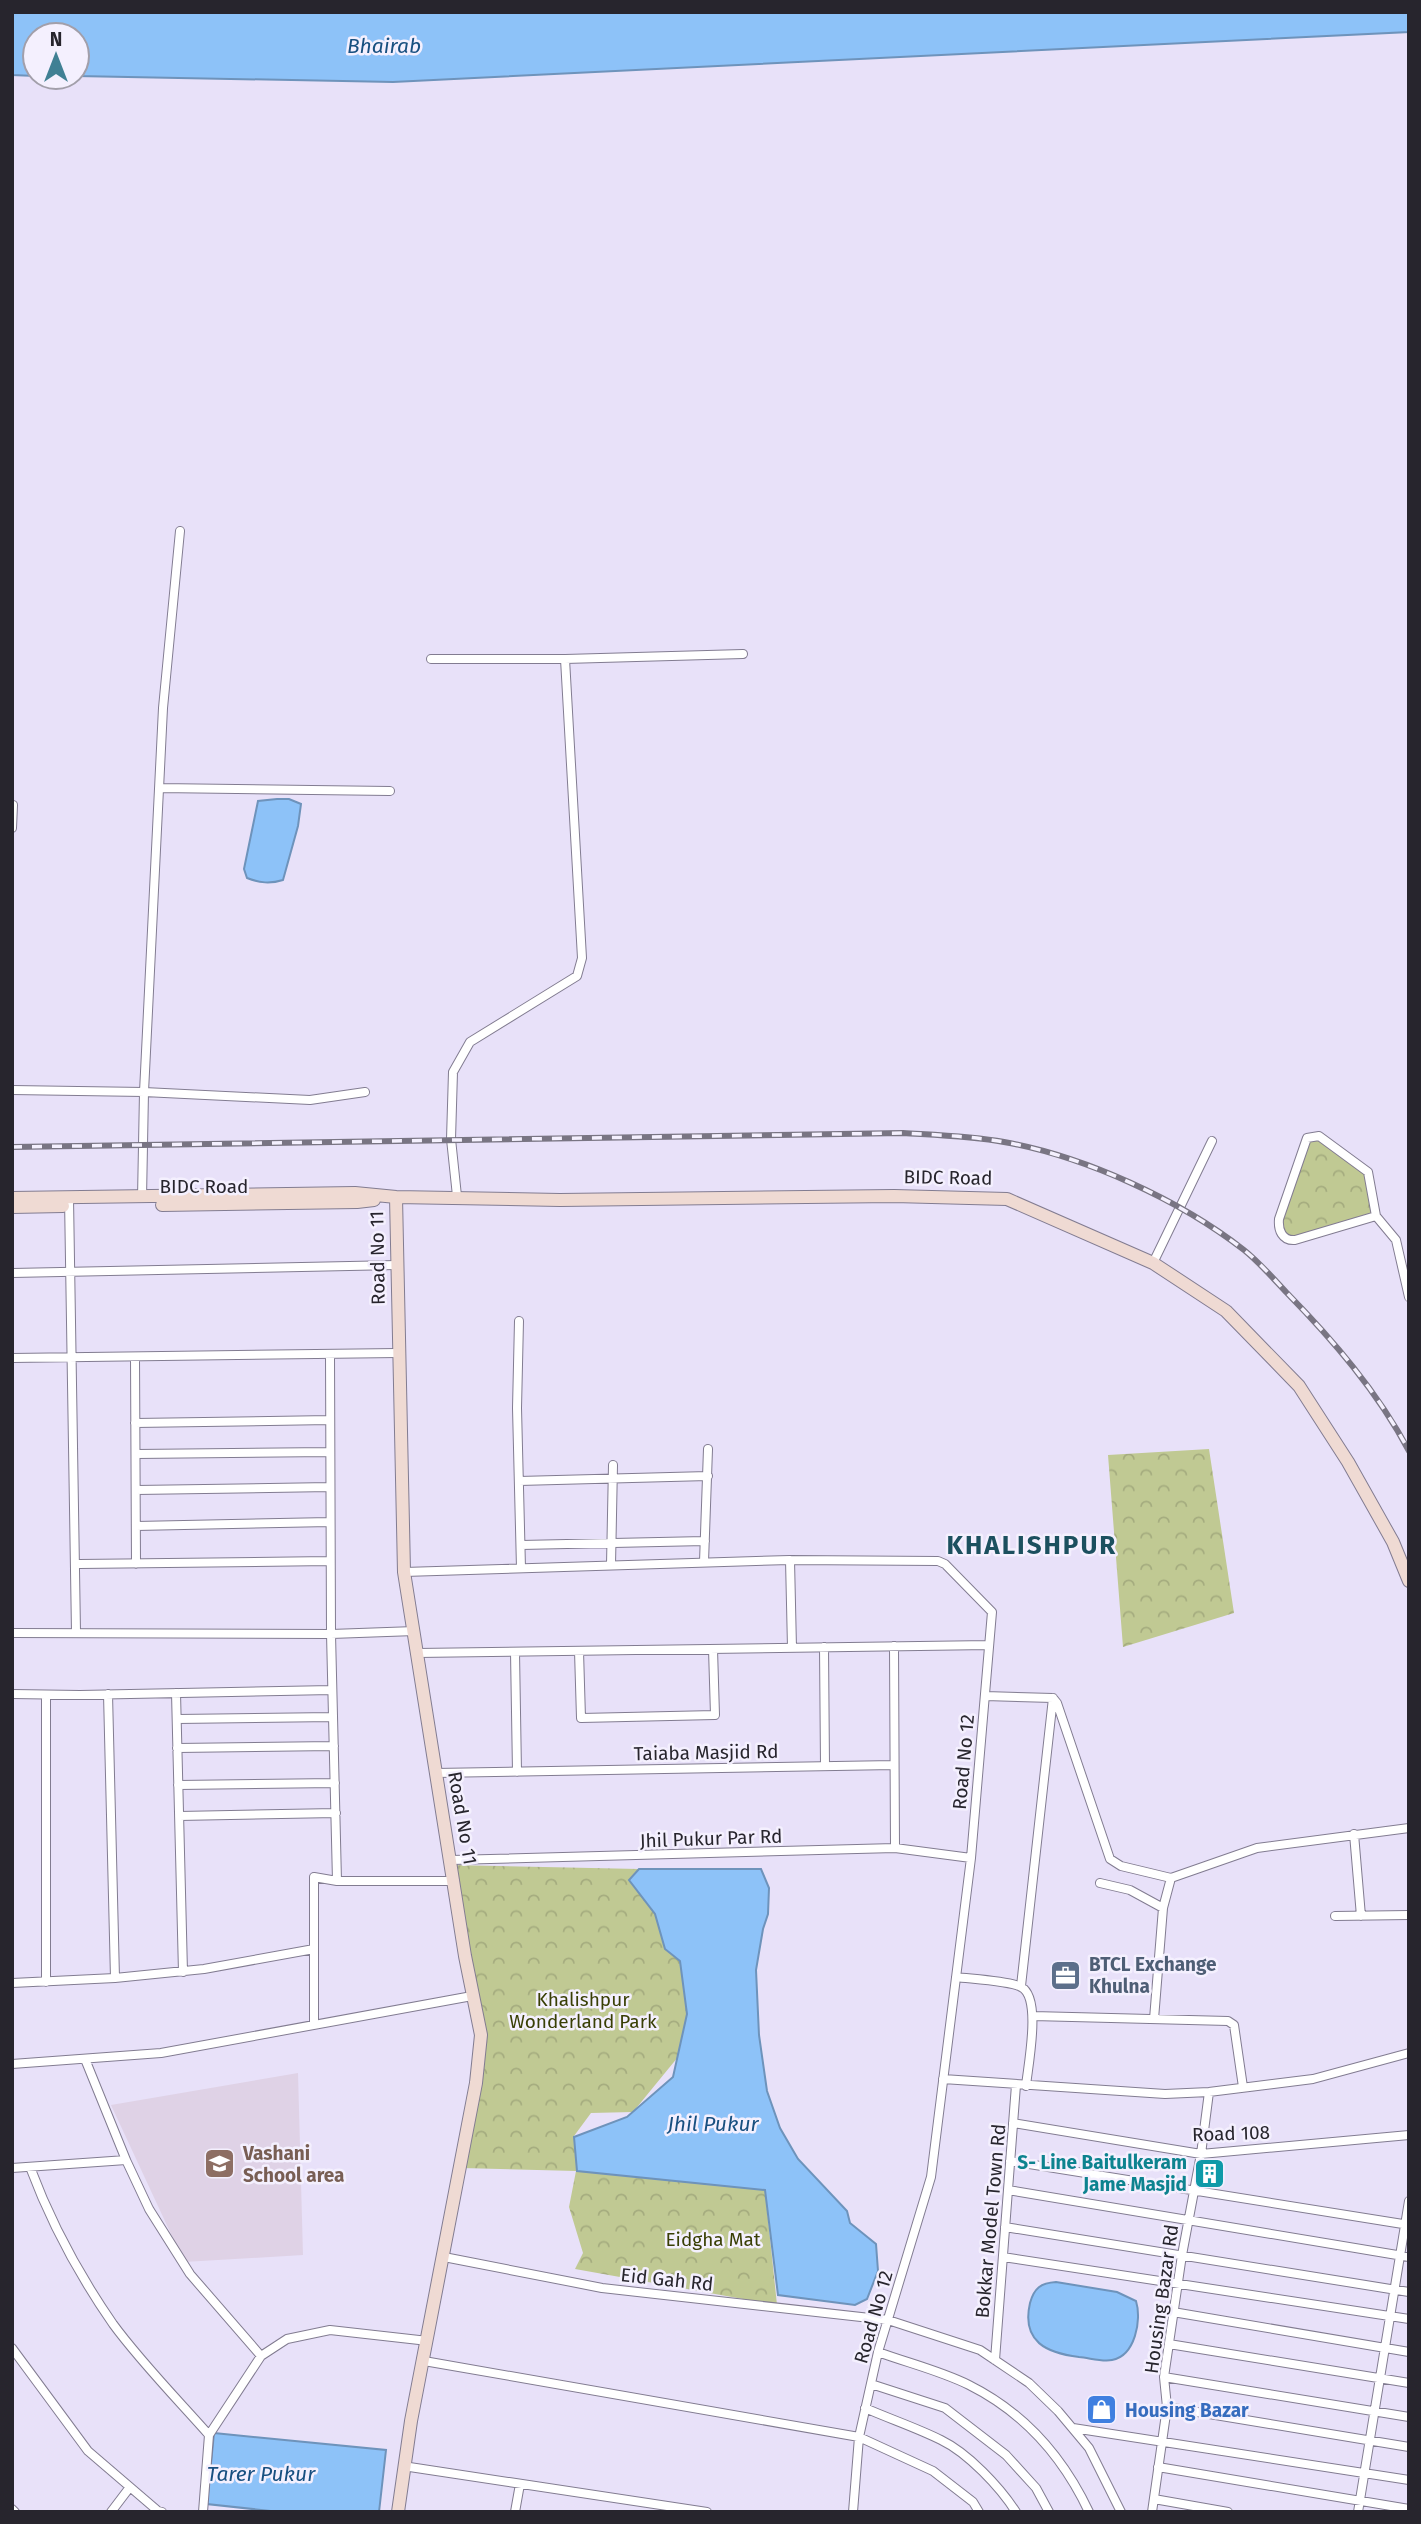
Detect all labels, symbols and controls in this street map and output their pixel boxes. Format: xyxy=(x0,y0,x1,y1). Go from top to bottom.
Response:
north arrow xyxy=(21,21,91,91)
text: N xyxy=(50,28,62,51)
water label: Bhairab xyxy=(347,33,421,59)
street label: BIDC Road xyxy=(903,1165,993,1190)
street label: BIDC Road xyxy=(160,1175,248,1198)
street label: Road No 11 xyxy=(365,1211,390,1305)
district label: KHALISHPUR xyxy=(947,1530,1117,1561)
street label: Road No 12 xyxy=(948,1713,979,1811)
street label: Taiaba Masjid Rd xyxy=(633,1740,779,1765)
street label: Road No 11 xyxy=(443,1770,482,1866)
street label: Jhil Pukur Par Rd xyxy=(639,1825,783,1852)
place label: BTCL Exchange Khulna xyxy=(1089,1953,1217,1998)
office icon: BTCL Exchange Khulna xyxy=(1049,1958,1083,1992)
park label: Khalishpur Wonderland Park xyxy=(509,1988,657,2033)
water label: Jhil Pukur xyxy=(667,2111,759,2137)
street label: Road 108 xyxy=(1192,2121,1270,2146)
street label: Bokkar Model Town Rd xyxy=(971,2123,1010,2319)
place label: Vashani School area xyxy=(242,2142,344,2187)
school or university icon: Vashani School area xyxy=(203,2147,237,2181)
place label: S- Line Baitulkeram Jame Masjid xyxy=(1017,2151,1187,2196)
building icon: S- Line Baitulkeram Jame Masjid xyxy=(1193,2156,1227,2190)
street label: Housing Bazar Rd xyxy=(1140,2223,1183,2375)
park label: Eidgha Mat xyxy=(665,2228,761,2251)
street label: Eid Gah Rd xyxy=(620,2263,714,2296)
street label: Road No 12 xyxy=(849,2268,898,2366)
shop icon: Housing Bazar xyxy=(1085,2393,1119,2427)
place label: Housing Bazar xyxy=(1125,2399,1249,2422)
water label: Tarer Pukur xyxy=(207,2461,316,2487)

